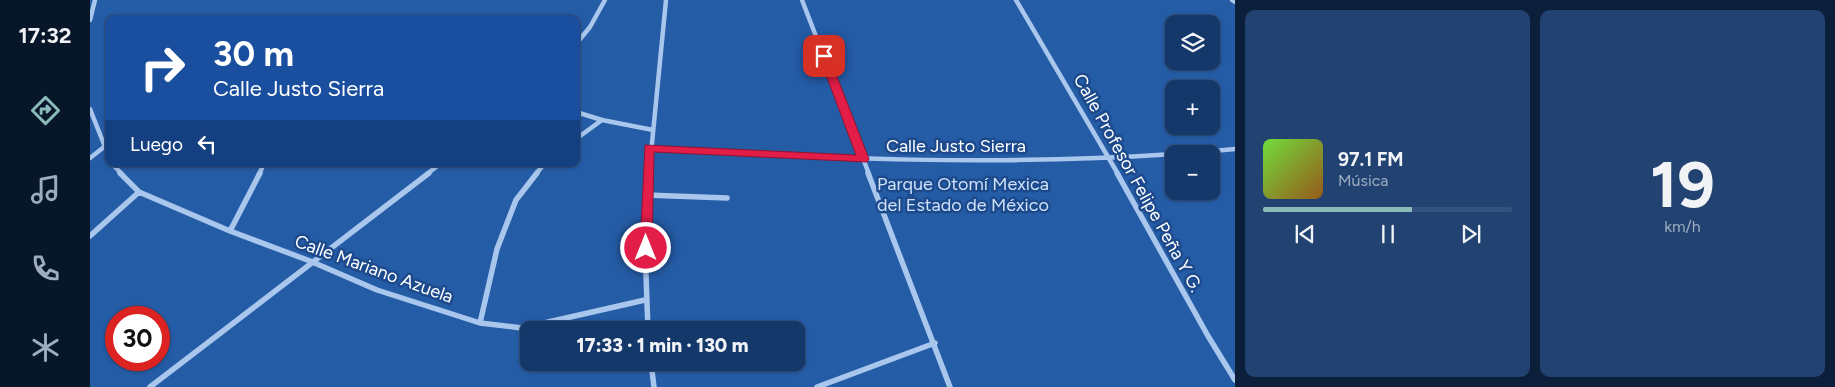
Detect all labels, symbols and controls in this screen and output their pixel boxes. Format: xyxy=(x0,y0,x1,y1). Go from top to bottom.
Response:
map controls xyxy=(1165,15,1220,200)
button: layers xyxy=(1165,15,1220,70)
text: 17:32 xyxy=(18,22,72,49)
text: 30 m xyxy=(213,33,294,75)
icon: right xyxy=(130,35,195,100)
pin xyxy=(803,35,845,77)
icon: arrive xyxy=(810,42,838,70)
street label: Calle Profesor Felipe Peña Y G. xyxy=(1069,70,1207,296)
text: Calle Justo Sierra xyxy=(213,75,384,102)
button: + xyxy=(1165,80,1220,135)
icon: directions xyxy=(28,93,63,128)
icon: left xyxy=(193,130,221,158)
text: Luego xyxy=(130,133,183,156)
street label: Calle Justo Sierra xyxy=(886,135,1026,157)
button: − xyxy=(1165,145,1220,200)
text: 19 xyxy=(1650,145,1715,223)
text: 97.1 FM xyxy=(1338,148,1404,171)
text: Música xyxy=(1338,171,1388,190)
icon: music xyxy=(28,172,63,207)
park label: Parque Otomí Mexica del Estado de México xyxy=(877,173,1049,216)
text: km/h xyxy=(1664,217,1701,236)
icon: previous xyxy=(1291,220,1319,248)
icon: pause xyxy=(1374,220,1402,248)
icon: next xyxy=(1457,220,1485,248)
position arrow xyxy=(619,221,671,273)
street label: Calle Mariano Azuela xyxy=(292,230,456,308)
icon: phone xyxy=(28,251,63,286)
speed limit sign: 30 xyxy=(105,306,170,371)
icon: climate xyxy=(28,330,63,365)
text: 17:33 · 1 min · 130 m xyxy=(577,334,748,357)

